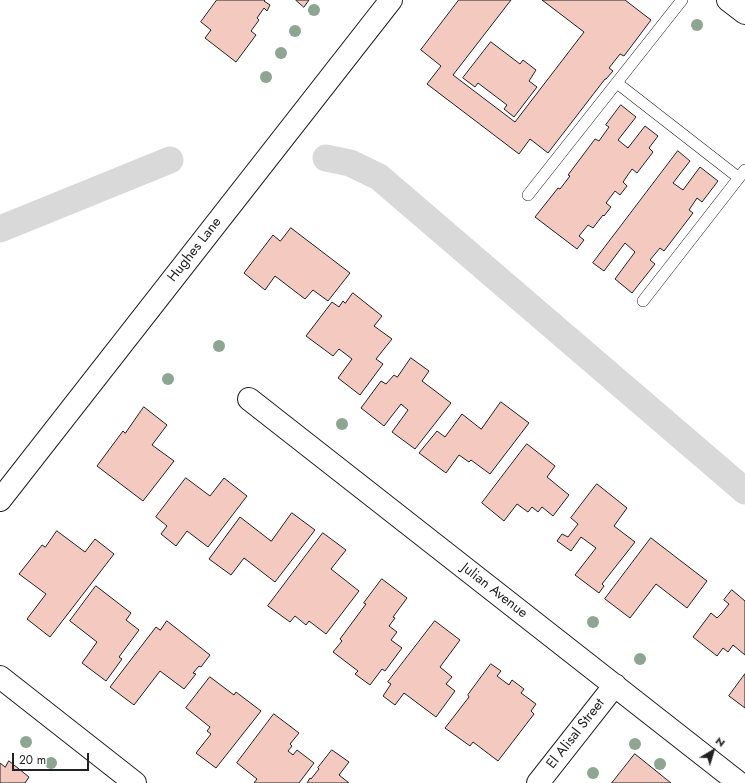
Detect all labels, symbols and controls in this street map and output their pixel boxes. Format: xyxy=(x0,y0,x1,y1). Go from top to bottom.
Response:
street label: Hughes Lane xyxy=(165,214,225,286)
street label: Julian Avenue xyxy=(458,560,530,622)
street label: El Alisal Street xyxy=(543,696,609,772)
north arrow xyxy=(693,731,733,771)
text: N xyxy=(712,733,729,751)
scale bar xyxy=(14,745,91,771)
text: 20 m xyxy=(19,751,46,769)

